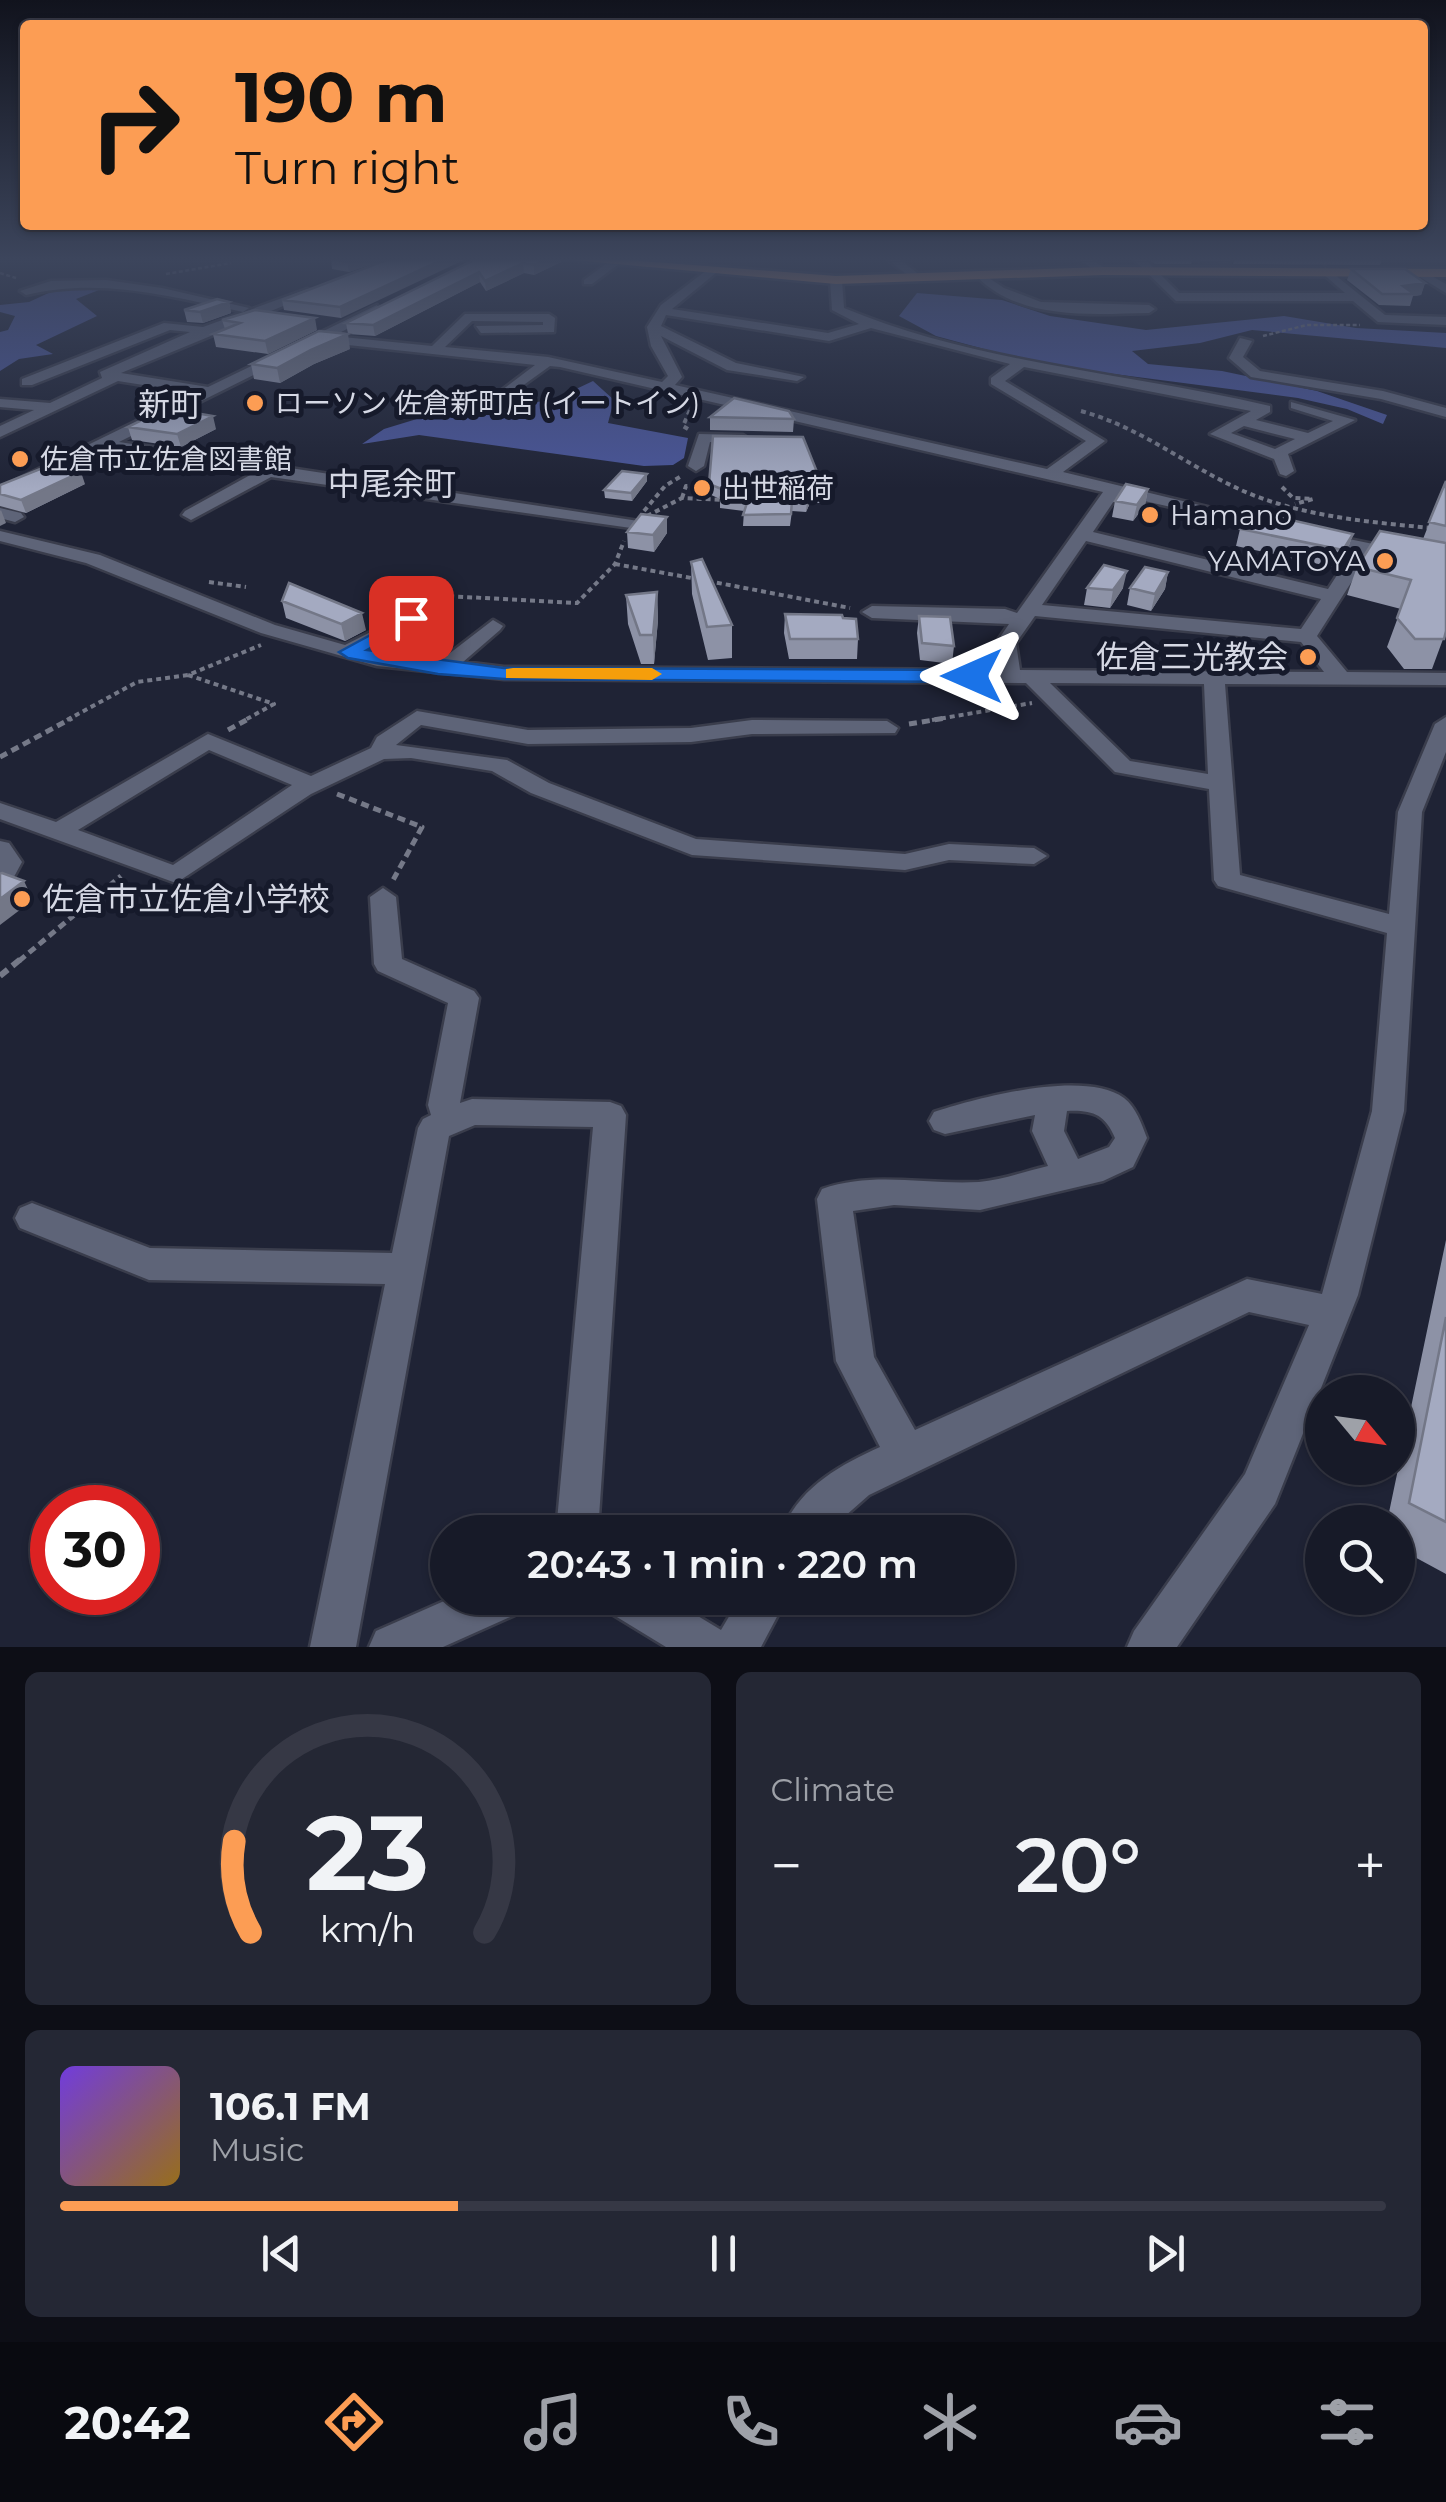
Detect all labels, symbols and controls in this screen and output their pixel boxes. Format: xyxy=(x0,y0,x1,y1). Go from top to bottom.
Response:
text: 190 m xyxy=(235,54,448,140)
icon: right xyxy=(70,60,200,190)
text: Turn right xyxy=(235,140,460,195)
district label: 新町 xyxy=(138,385,202,424)
place label: ローソン 佐倉新町店 (イートイン) xyxy=(275,386,700,420)
marker: ローソン 佐倉新町店 (イートイン) xyxy=(244,392,266,414)
place label: 佐倉市立佐倉図書館 xyxy=(40,442,292,476)
marker: 佐倉市立佐倉図書館 xyxy=(9,448,31,470)
district label: 中尾余町 xyxy=(328,464,456,503)
place label: 出世稲荷 xyxy=(722,471,834,505)
marker: 出世稲荷 xyxy=(691,477,713,499)
place label: Hamano xyxy=(1170,498,1292,532)
marker: Hamano xyxy=(1139,504,1161,526)
place label: YAMATOYA xyxy=(1208,544,1366,578)
marker: YAMATOYA xyxy=(1374,550,1396,572)
pin xyxy=(369,576,454,661)
icon: arrive xyxy=(384,591,439,646)
position arrow xyxy=(920,624,1024,728)
place label: 佐倉三光教会 xyxy=(1096,637,1288,676)
marker: 佐倉三光教会 xyxy=(1297,646,1319,668)
place label: 佐倉市立佐倉小学校 xyxy=(42,879,330,918)
marker: 佐倉市立佐倉小学校 xyxy=(11,888,33,910)
north arrow xyxy=(1305,1375,1415,1485)
map controls xyxy=(1305,1375,1415,1615)
speed limit sign: 30 xyxy=(30,1485,160,1615)
button: search xyxy=(1305,1505,1415,1615)
text: 20:43 · 1 min · 220 m xyxy=(527,1541,918,1588)
text: Climate xyxy=(771,1770,895,1809)
text: 23 xyxy=(306,1789,429,1916)
text: 20° xyxy=(1015,1819,1141,1911)
text: − xyxy=(771,1832,802,1899)
text: + xyxy=(1354,1832,1386,1899)
text: km/h xyxy=(320,1907,415,1951)
text: 106.1 FM xyxy=(210,2083,371,2130)
text: Music xyxy=(210,2130,304,2169)
icon: previous xyxy=(254,2226,309,2281)
icon: pause xyxy=(696,2226,751,2281)
icon: next xyxy=(1138,2226,1193,2281)
icon: directions xyxy=(319,2387,389,2457)
icon: music xyxy=(518,2387,588,2457)
icon: phone xyxy=(716,2387,786,2457)
icon: climate xyxy=(915,2387,985,2457)
icon: car xyxy=(1113,2387,1183,2457)
icon: filters xyxy=(1312,2387,1382,2457)
text: 20:42 xyxy=(64,2395,191,2450)

